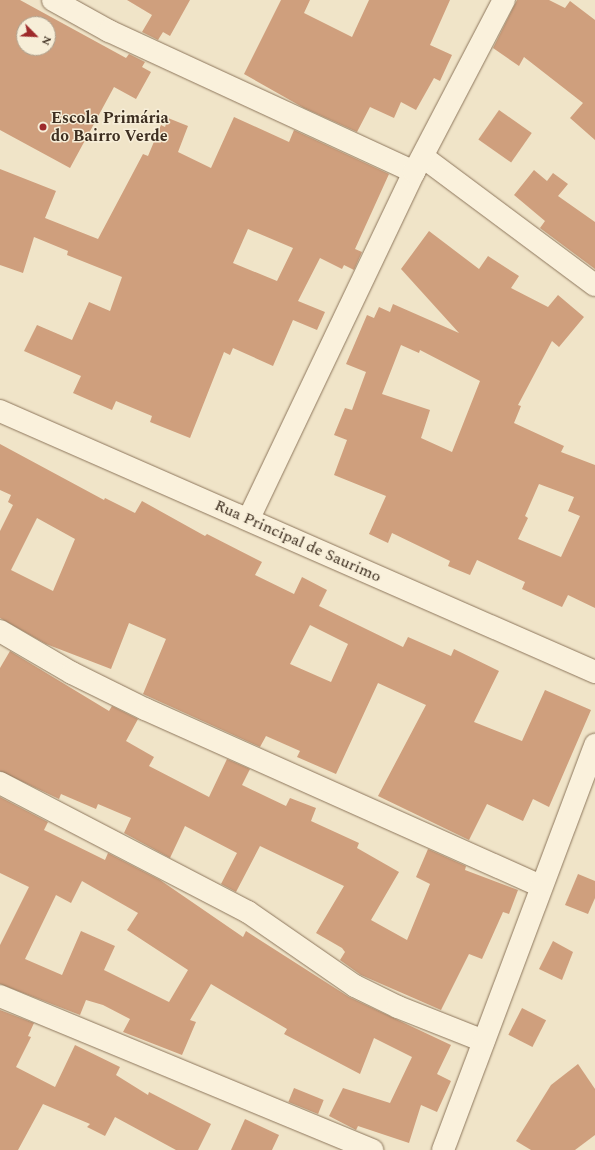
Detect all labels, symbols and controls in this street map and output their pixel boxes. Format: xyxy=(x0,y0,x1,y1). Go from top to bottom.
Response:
north arrow xyxy=(16,16,56,56)
text: N xyxy=(37,33,56,48)
place label: Escola Primária do Bairro Verde xyxy=(51,108,169,146)
marker: Escola Primária do Bairro Verde xyxy=(38,122,48,132)
street label: Rua Principal de Saurimo xyxy=(212,496,384,586)

